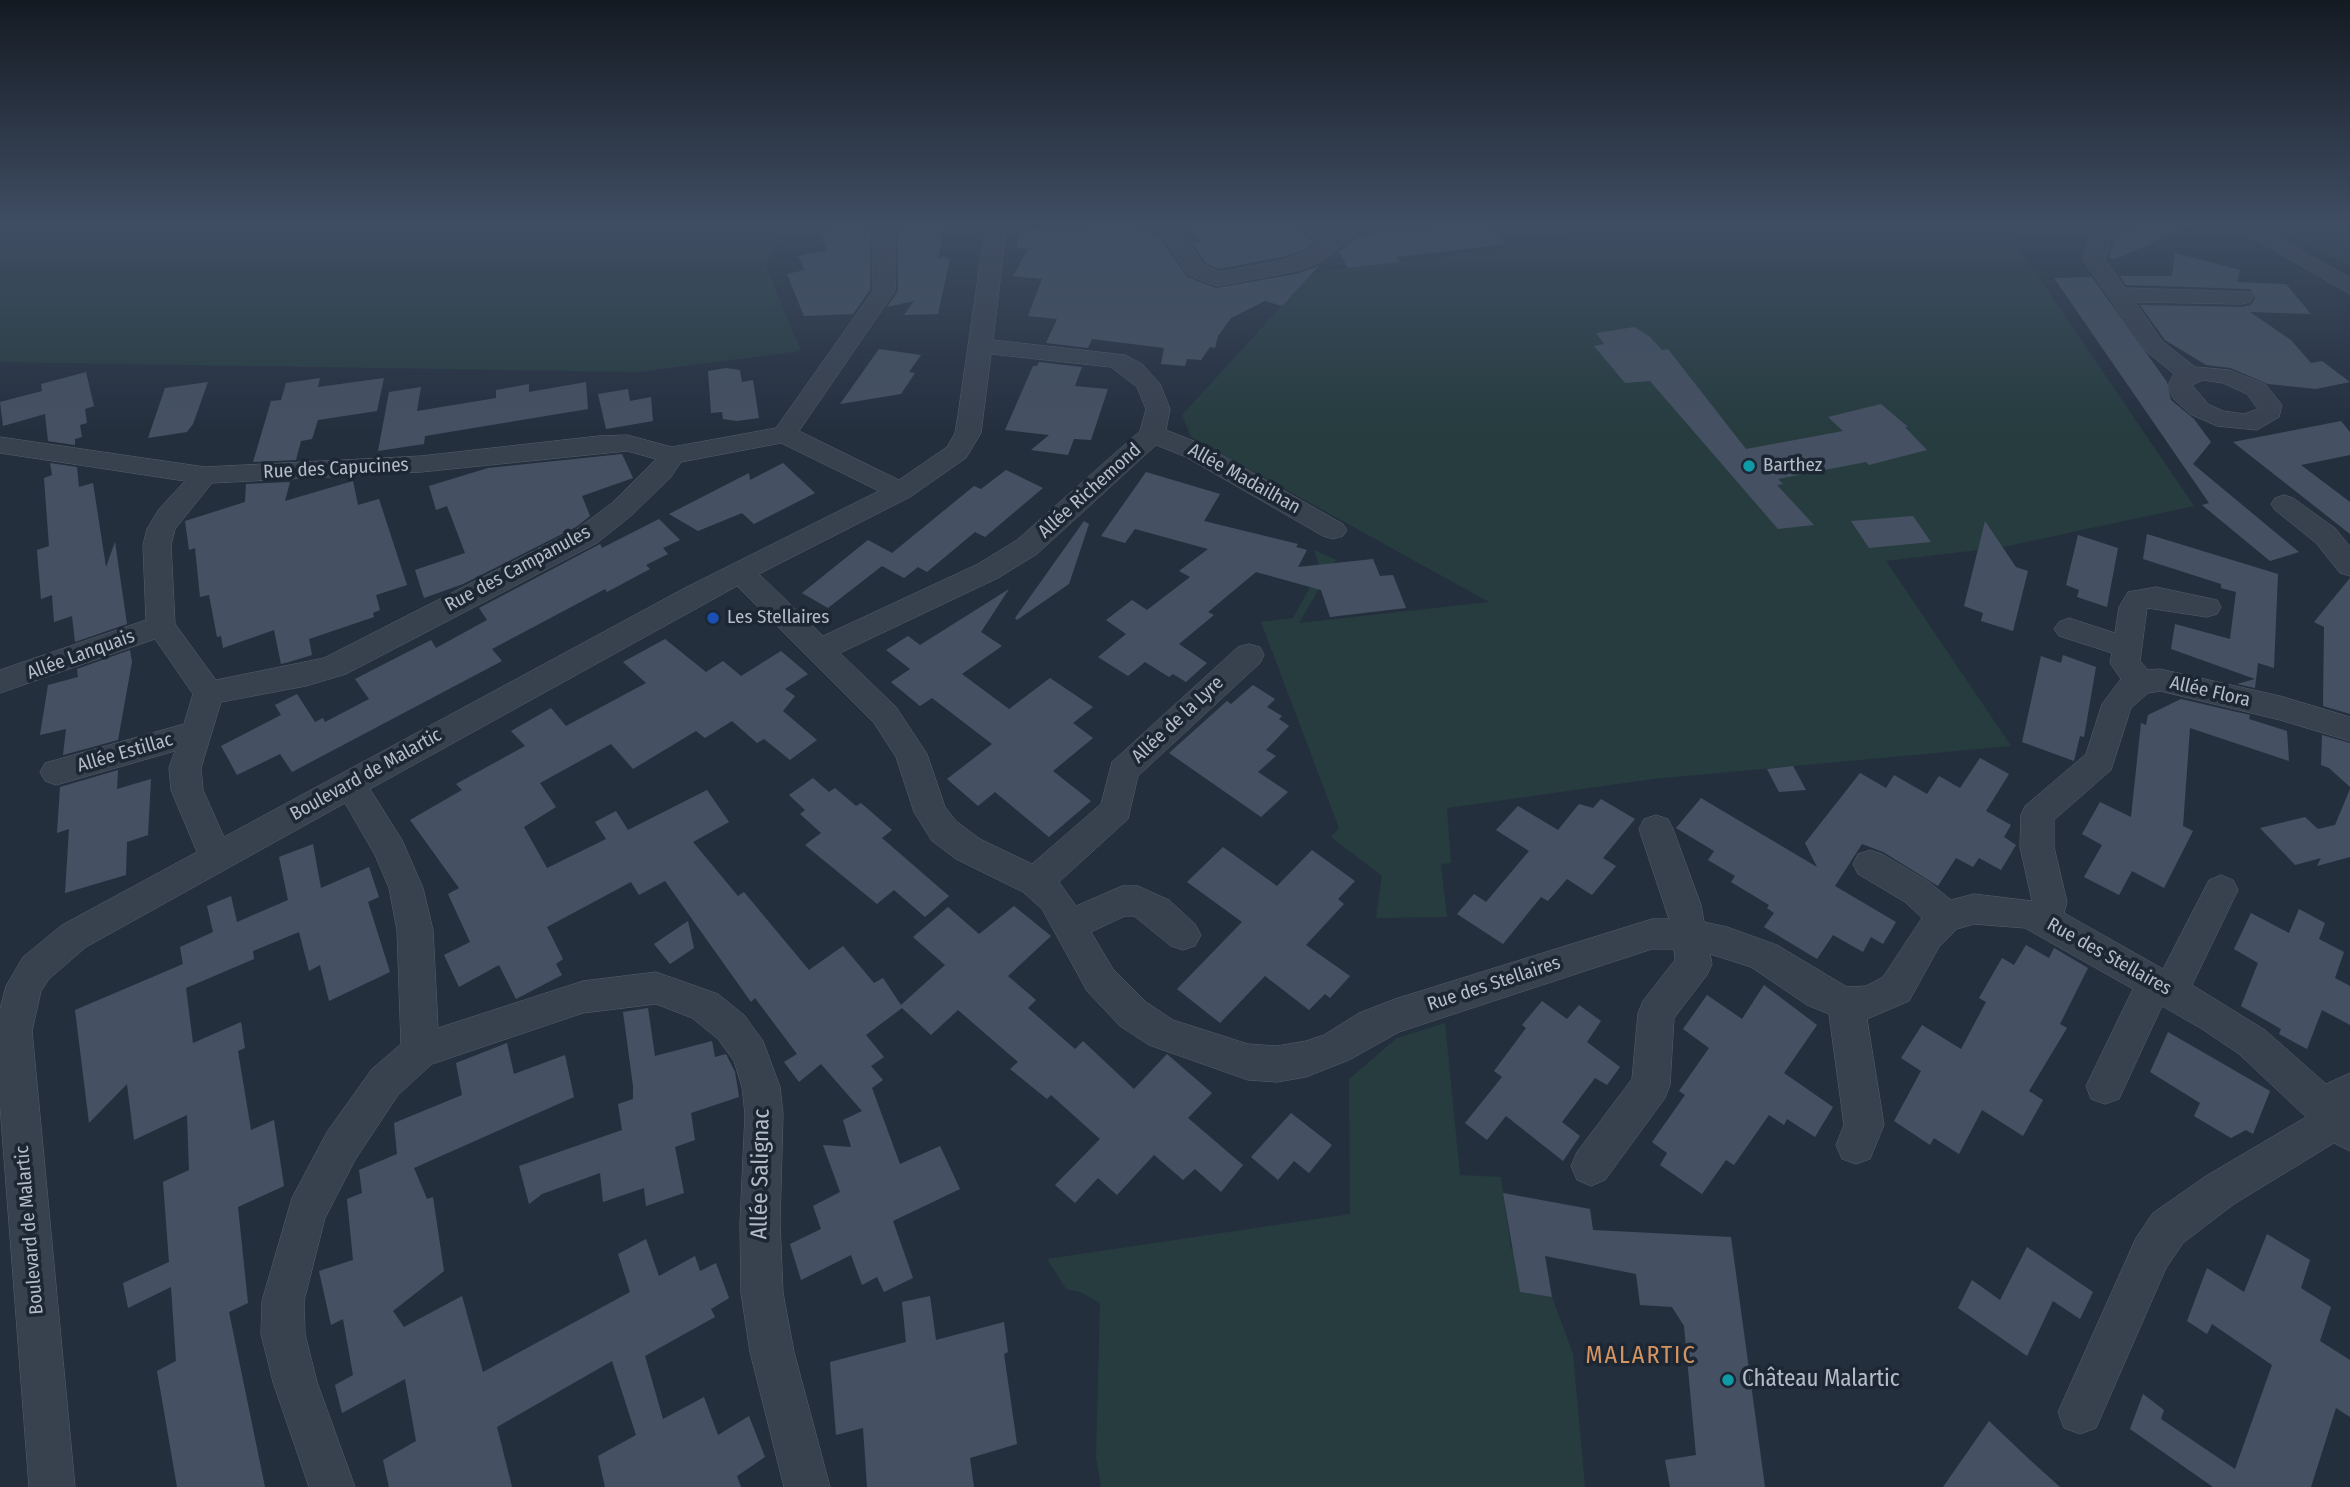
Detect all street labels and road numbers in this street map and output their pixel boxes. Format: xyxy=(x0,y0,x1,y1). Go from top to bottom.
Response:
street label: Allée Richemond xyxy=(1034,439,1146,543)
street label: Allée Madailhan xyxy=(1184,439,1304,519)
street label: Rue des Capucines xyxy=(263,454,409,484)
street label: Rue des Campanules xyxy=(441,521,595,617)
street label: Allée Lanquais xyxy=(24,625,138,685)
street label: Allée de la Lyre xyxy=(1127,672,1229,768)
street label: Allée Flora xyxy=(2168,672,2252,712)
street label: Boulevard de Malartic xyxy=(286,724,446,826)
street label: Allée Estillac xyxy=(75,728,175,778)
street label: Rue des Stellaires xyxy=(2043,913,2175,1001)
street label: Rue des Stellaires xyxy=(1425,952,1563,1016)
street label: Allée Salignac xyxy=(746,1108,776,1240)
street label: Boulevard de Malartic xyxy=(11,1145,49,1315)

